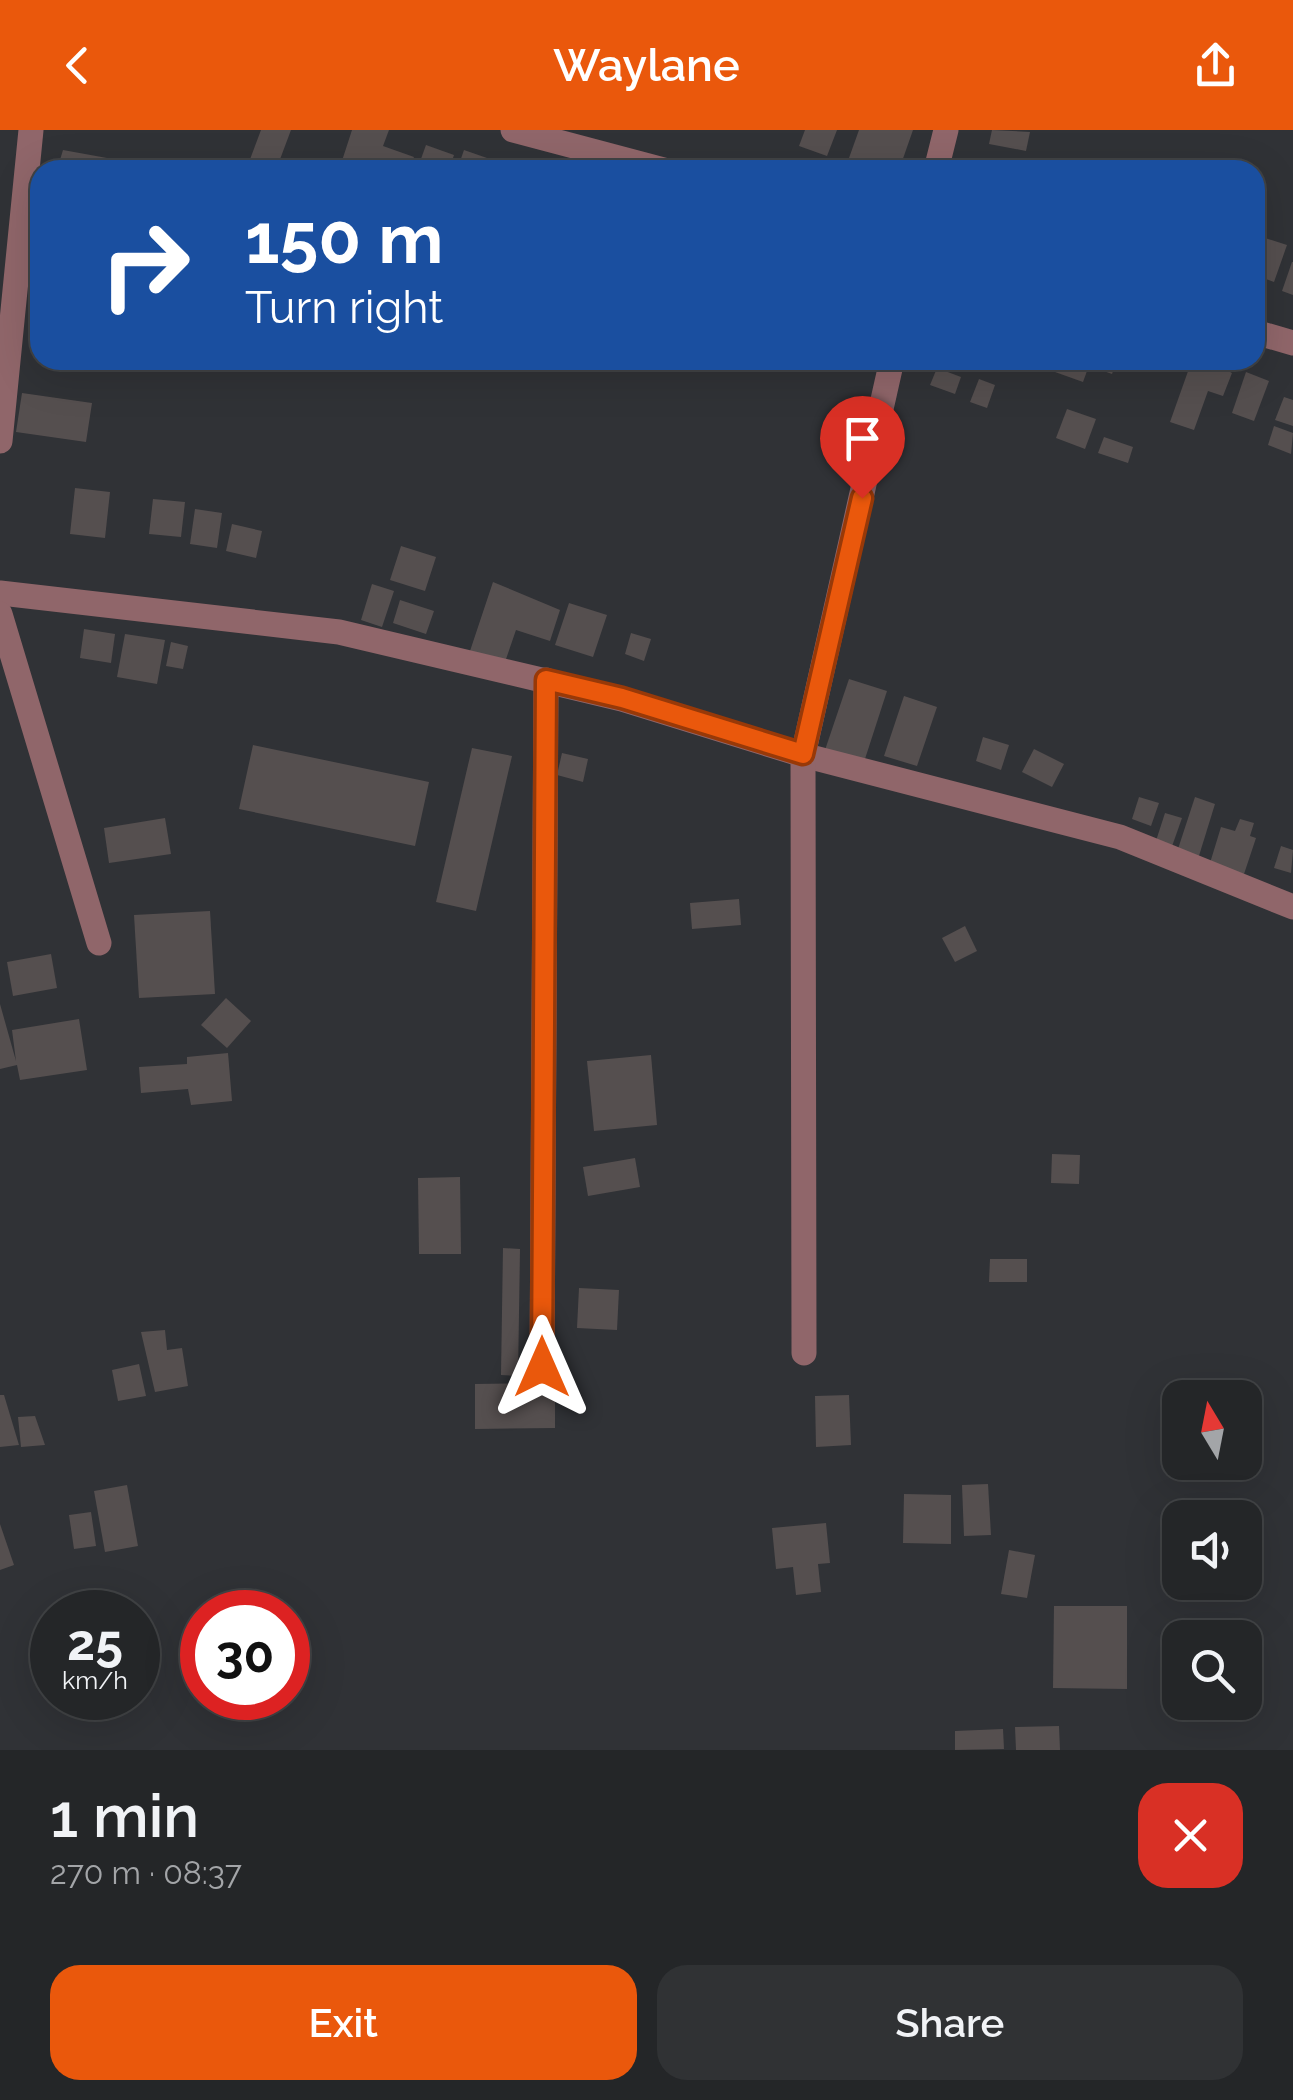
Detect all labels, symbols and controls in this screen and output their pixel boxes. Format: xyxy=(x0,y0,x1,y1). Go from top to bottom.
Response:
icon: back xyxy=(50,38,105,93)
icon: share xyxy=(1188,38,1243,93)
text: Waylane xyxy=(553,39,740,92)
text: 150 m xyxy=(245,197,443,279)
icon: right xyxy=(80,200,210,330)
text: Turn right xyxy=(245,281,443,334)
pin xyxy=(820,396,905,499)
icon: arrive xyxy=(835,411,890,466)
position arrow xyxy=(490,1315,594,1419)
north arrow xyxy=(1162,1380,1262,1480)
map controls xyxy=(1162,1380,1262,1720)
button: sound xyxy=(1162,1500,1262,1600)
speed limit sign: 30 xyxy=(180,1590,310,1720)
text: 25 xyxy=(67,1613,123,1672)
button: search xyxy=(1162,1620,1262,1720)
text: km/h xyxy=(62,1665,128,1695)
text: 1 min xyxy=(50,1781,199,1851)
button: close xyxy=(1138,1783,1243,1888)
text: 270 m · 08:37 xyxy=(50,1854,242,1891)
button: Exit xyxy=(50,1965,637,2080)
button: Share xyxy=(657,1965,1243,2080)

